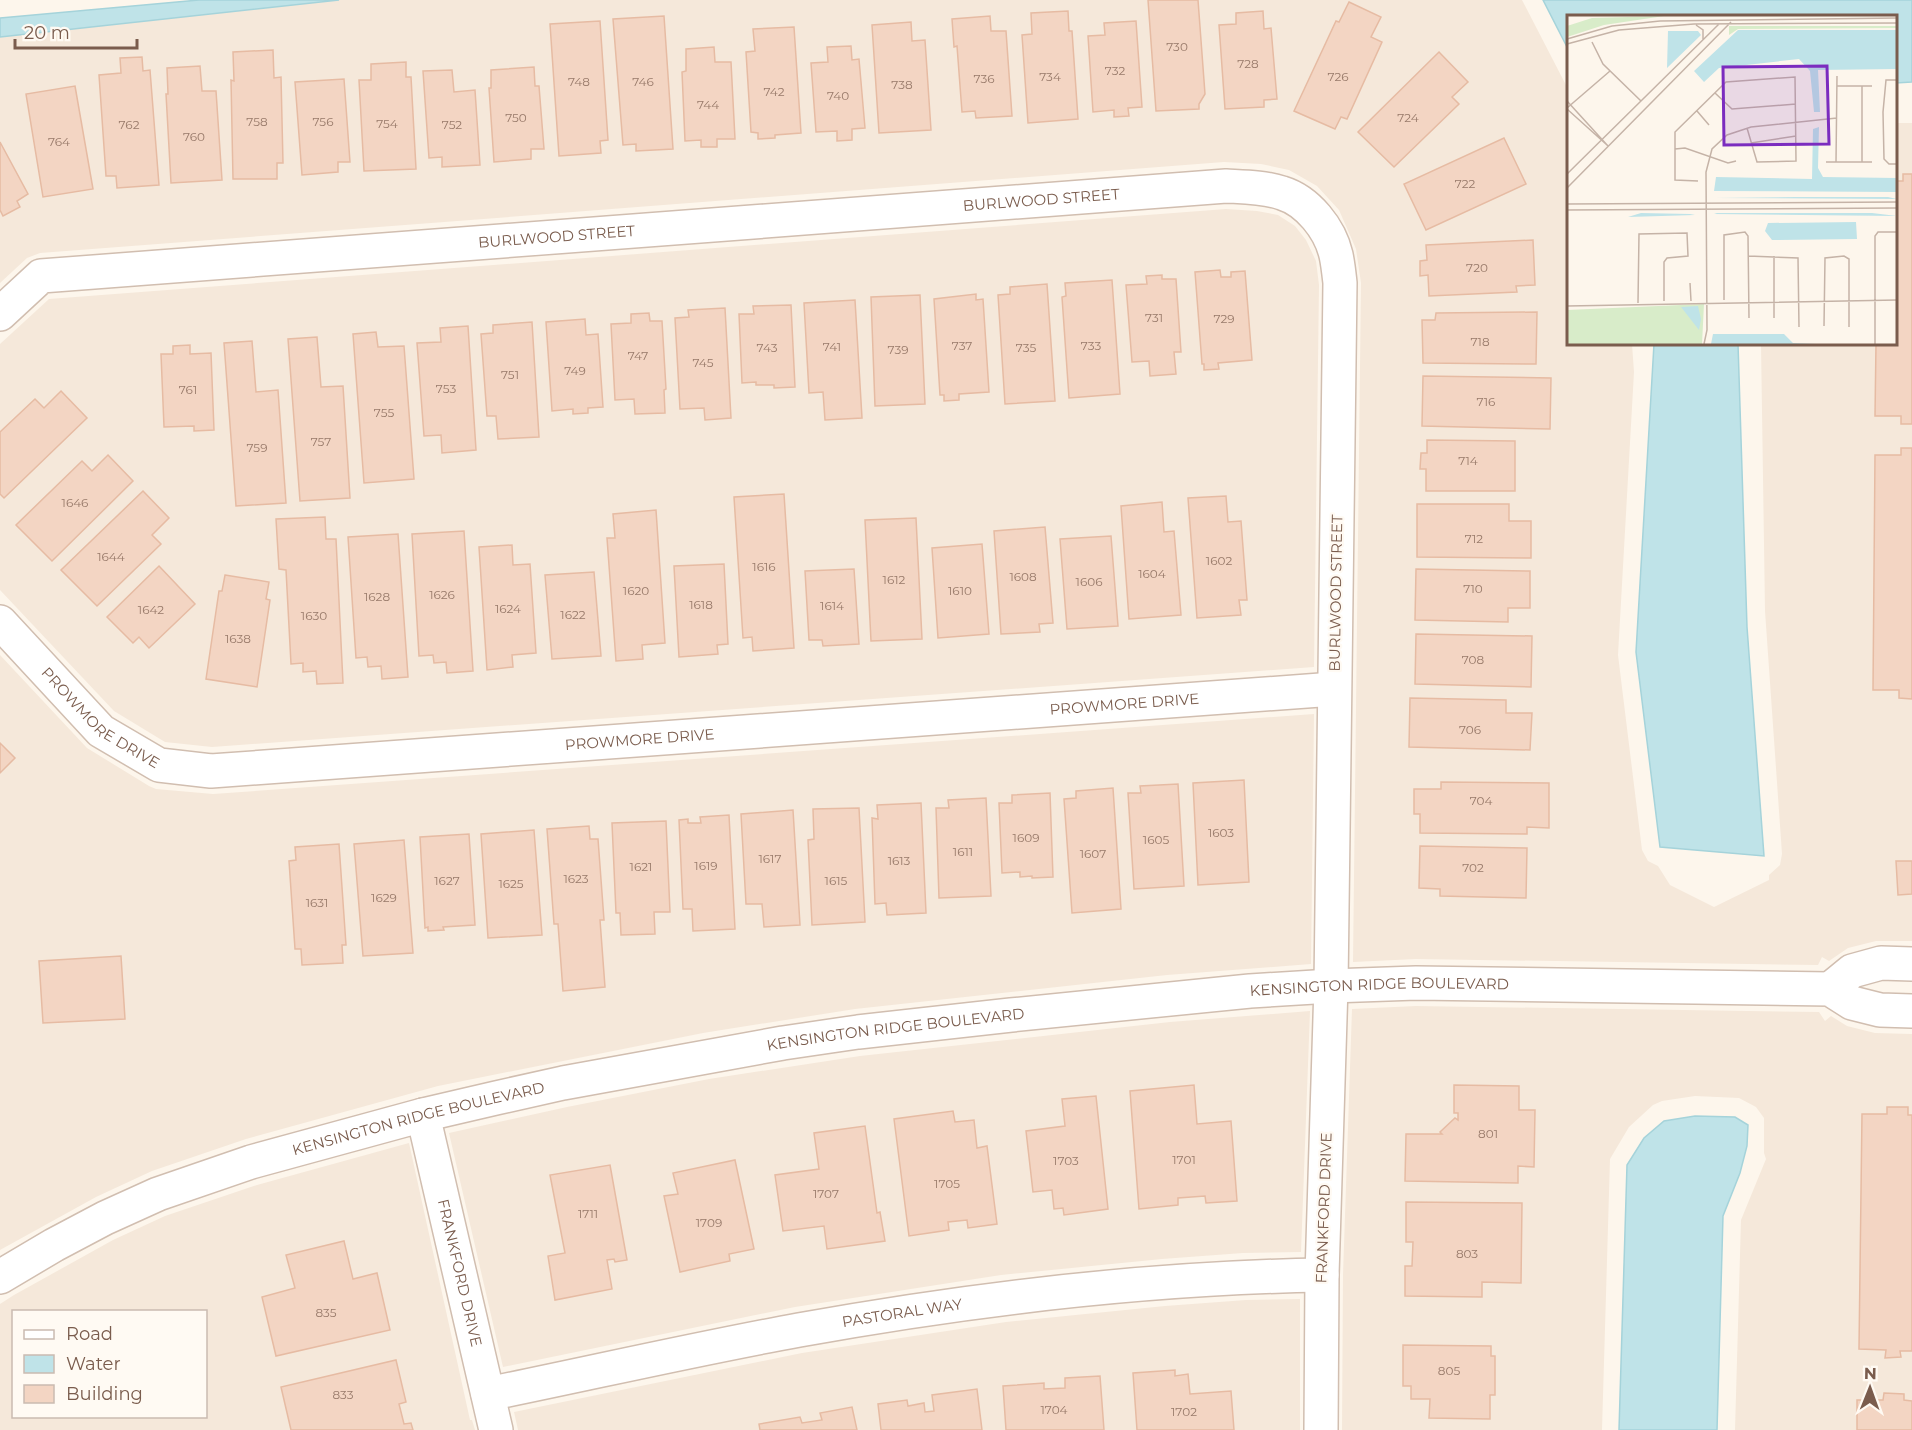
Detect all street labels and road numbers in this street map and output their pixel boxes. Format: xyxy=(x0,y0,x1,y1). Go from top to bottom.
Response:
street label: BURLWOOD STREET xyxy=(962,184,1121,215)
street label: BURLWOOD STREET xyxy=(477,221,636,252)
street label: BURLWOOD STREET xyxy=(1325,514,1346,672)
street label: PROWMORE DRIVE xyxy=(38,663,163,772)
street label: PROWMORE DRIVE xyxy=(1049,689,1200,719)
street label: PROWMORE DRIVE xyxy=(564,724,715,754)
street label: KENSINGTON RIDGE BOULEVARD xyxy=(1249,973,1509,1000)
street label: KENSINGTON RIDGE BOULEVARD xyxy=(765,1004,1025,1055)
street label: KENSINGTON RIDGE BOULEVARD xyxy=(290,1077,546,1159)
street label: FRANKFORD DRIVE xyxy=(1311,1132,1336,1284)
street label: FRANKFORD DRIVE xyxy=(434,1197,486,1348)
street label: PASTORAL WAY xyxy=(841,1294,964,1331)

